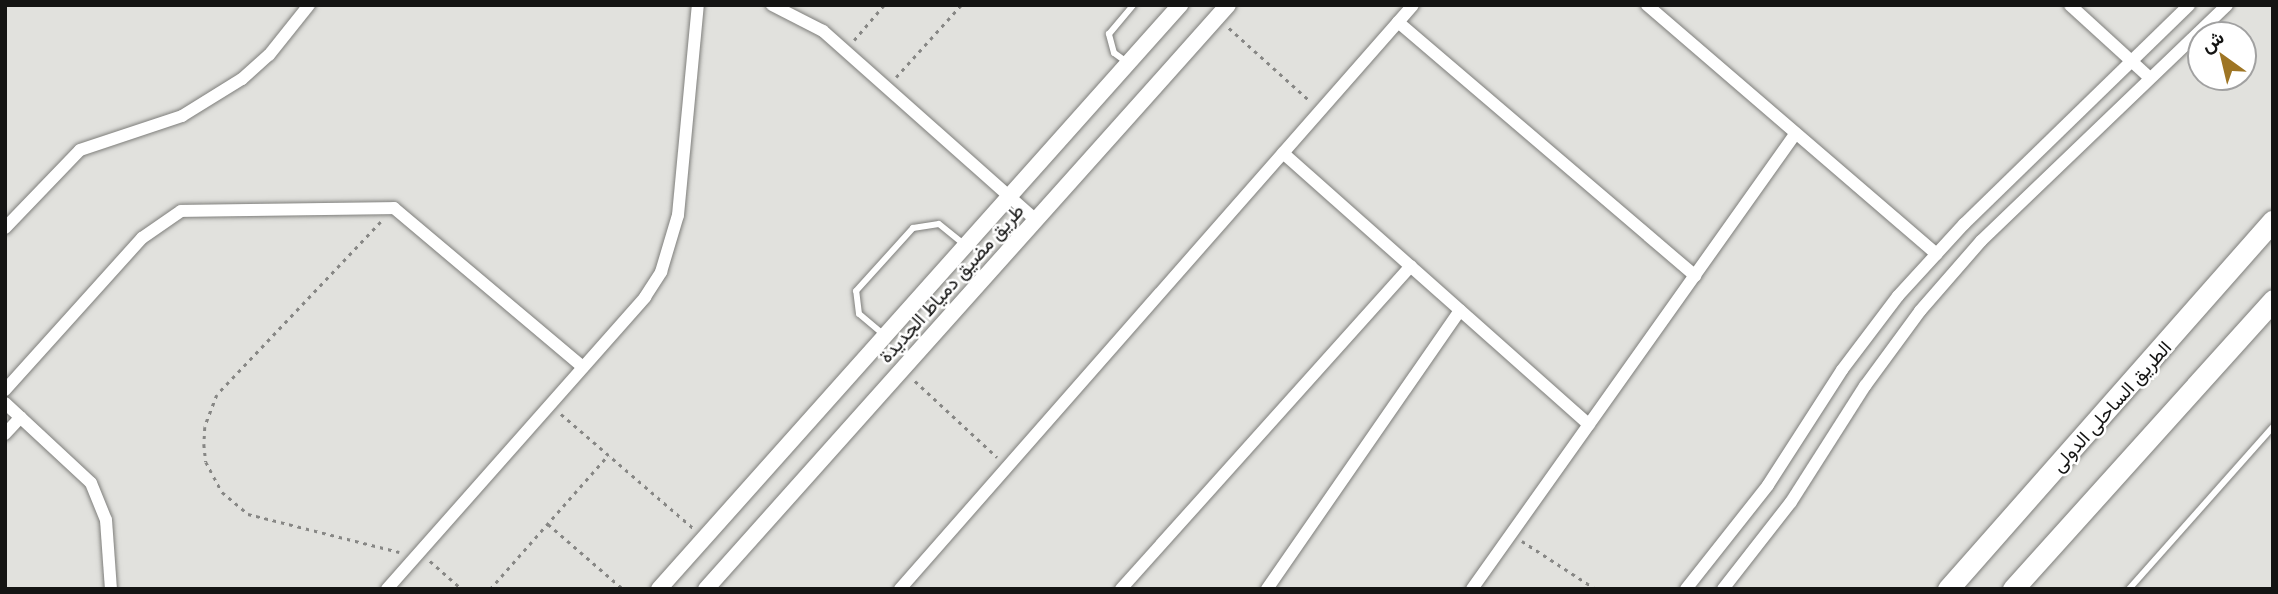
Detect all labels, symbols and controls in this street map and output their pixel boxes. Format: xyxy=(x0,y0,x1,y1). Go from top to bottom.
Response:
north arrow xyxy=(2187,21,2257,91)
text: ش xyxy=(2195,23,2228,57)
street label: طريق مضيق دمياط الجديدة xyxy=(874,199,1028,367)
street label: الطريق الساحلى الدولى xyxy=(2046,336,2176,476)

